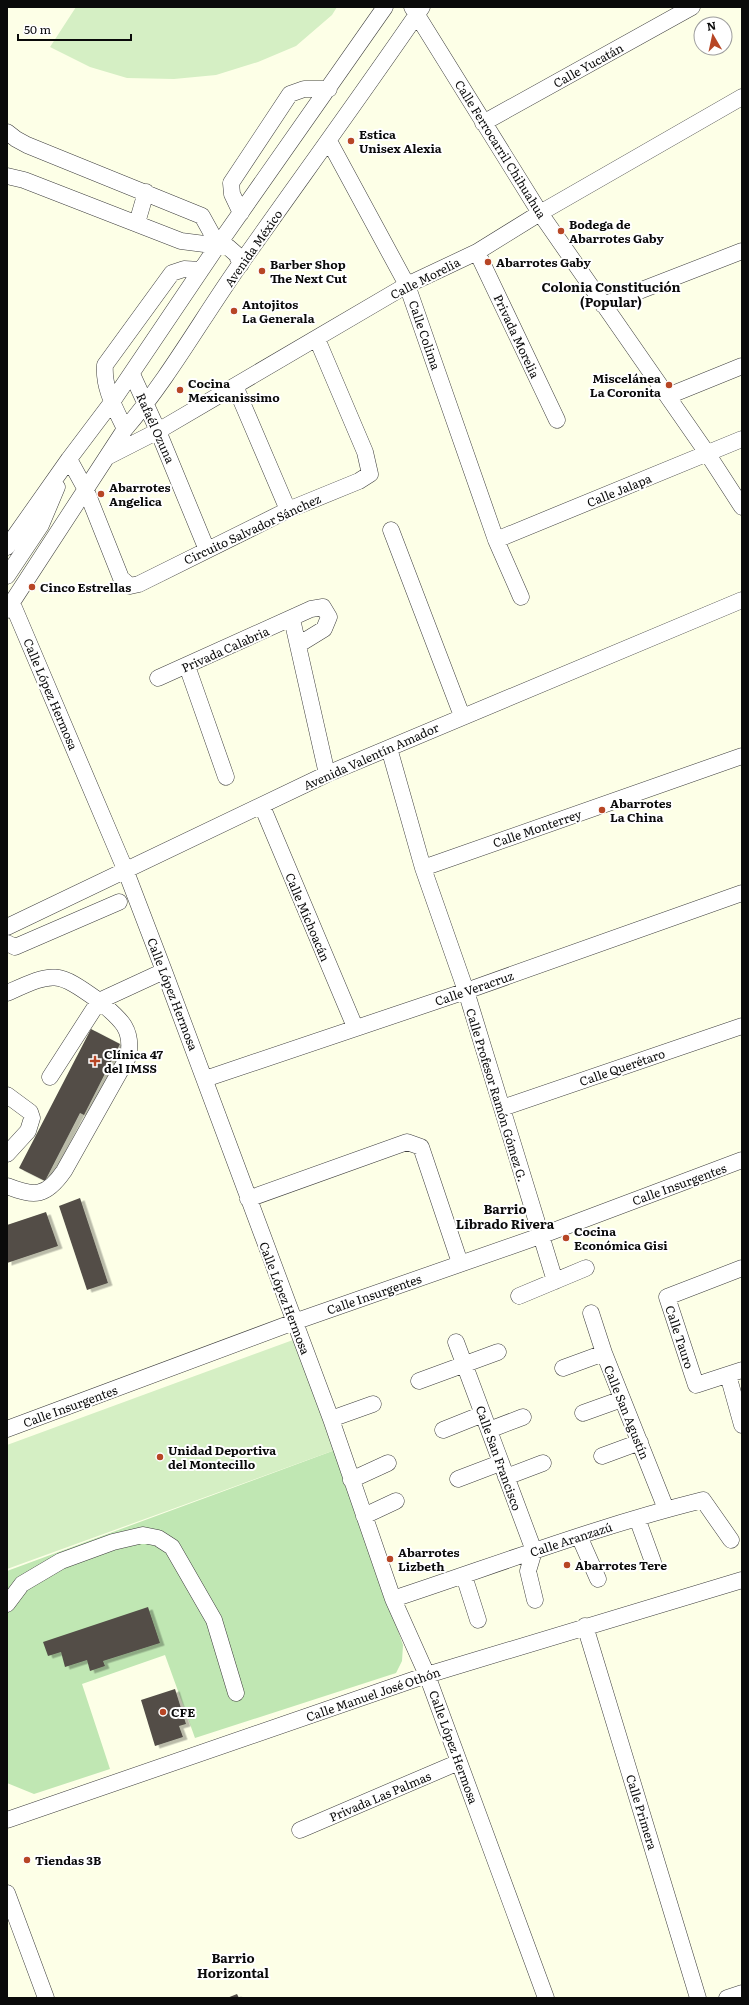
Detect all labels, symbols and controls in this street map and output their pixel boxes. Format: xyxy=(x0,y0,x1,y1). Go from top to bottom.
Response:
scale bar xyxy=(18,16,131,42)
north arrow xyxy=(693,16,733,56)
text: N xyxy=(705,17,717,34)
text: 50 m xyxy=(24,20,51,38)
street label: Calle Yucatán xyxy=(550,38,626,92)
street label: Calle Ferrocarril Chihuahua xyxy=(451,76,551,222)
place label: Estica Unisex Alexia xyxy=(359,125,442,157)
marker: Estica Unisex Alexia xyxy=(346,136,356,146)
street label: Avenida México xyxy=(220,206,286,290)
place label: Bodega de Abarrotes Gaby xyxy=(569,215,664,247)
marker: Bodega de Abarrotes Gaby xyxy=(556,226,566,236)
street label: Calle Morelia xyxy=(387,252,463,303)
place label: Abarrotes Gaby xyxy=(496,253,591,271)
place label: Barber Shop The Next Cut xyxy=(270,255,348,287)
marker: Abarrotes Gaby xyxy=(483,257,493,267)
marker: Barber Shop The Next Cut xyxy=(257,266,267,276)
district label: Colonia Constitución (Popular) xyxy=(541,277,681,311)
street label: Privada Morelia xyxy=(490,291,545,381)
place label: Antojitos La Generala xyxy=(242,295,315,327)
street label: Calle Colima xyxy=(405,298,446,373)
marker: Antojitos La Generala xyxy=(229,306,239,316)
place label: Miscelánea La Coronita xyxy=(590,369,661,401)
place label: Cocina Mexicanissimo xyxy=(188,374,280,406)
marker: Miscelánea La Coronita xyxy=(664,380,674,390)
marker: Cocina Mexicanissimo xyxy=(175,385,185,395)
street label: Rafaél Ozuna xyxy=(132,390,180,467)
street label: Calle Jalapa xyxy=(584,469,654,511)
place label: Abarrotes Angelica xyxy=(109,478,171,510)
marker: Abarrotes Angelica xyxy=(96,489,106,499)
street label: Circuito Salvador Sánchez xyxy=(181,489,324,569)
place label: Cinco Estrellas xyxy=(40,578,131,596)
marker: Cinco Estrellas xyxy=(27,582,37,592)
street label: Privada Calabria xyxy=(178,621,272,676)
street label: Calle López Hermosa xyxy=(19,635,83,753)
street label: Avenida Valentín Amador xyxy=(300,718,442,794)
place label: Abarrotes La China xyxy=(610,794,672,826)
street label: Calle Monterrey xyxy=(490,804,584,852)
marker: Abarrotes La China xyxy=(597,805,607,815)
street label: Calle Michoacán xyxy=(281,870,335,964)
street label: Calle López Hermosa xyxy=(143,935,203,1054)
street label: Calle Veracruz xyxy=(432,966,516,1010)
street label: Calle Profesor Ramón Gómez G. xyxy=(462,1006,532,1184)
street label: Calle Querétaro xyxy=(577,1044,667,1090)
place label: Clínica 47 del IMSS xyxy=(104,1045,163,1077)
marker: Clínica 47 del IMSS xyxy=(89,1055,101,1067)
street label: Calle Insurgentes xyxy=(629,1158,729,1209)
district label: Barrio Librado Rivera xyxy=(456,1199,555,1233)
place label: Cocina Económica Gisi xyxy=(574,1222,668,1254)
marker: Cocina Económica Gisi xyxy=(561,1233,571,1243)
street label: Calle López Hermosa xyxy=(255,1239,315,1358)
street label: Calle Insurgentes xyxy=(324,1269,424,1319)
street label: Calle Tauro xyxy=(661,1303,699,1371)
street label: Calle San Agustín xyxy=(600,1362,654,1462)
street label: Calle Insurgentes xyxy=(20,1380,120,1431)
street label: Calle San Francisco xyxy=(472,1403,526,1513)
place label: Unidad Deportiva del Montecillo xyxy=(168,1441,276,1473)
marker: Unidad Deportiva del Montecillo xyxy=(155,1452,165,1462)
street label: Calle Aranzazú xyxy=(528,1517,615,1561)
place label: Abarrotes Lizbeth xyxy=(398,1543,460,1575)
marker: Abarrotes Lizbeth xyxy=(385,1554,395,1564)
place label: Abarrotes Tere xyxy=(575,1556,667,1574)
marker: Abarrotes Tere xyxy=(562,1560,572,1570)
street label: Calle Manuel José Othón xyxy=(303,1663,443,1725)
street label: Calle López Hermosa xyxy=(425,1688,483,1807)
place label: CFE xyxy=(171,1703,195,1721)
marker: CFE xyxy=(158,1707,168,1717)
street label: Privada Las Palmas xyxy=(326,1766,434,1826)
street label: Calle Primera xyxy=(622,1772,662,1852)
place label: Tiendas 3B xyxy=(35,1851,101,1869)
marker: Tiendas 3B xyxy=(22,1855,32,1865)
district label: Barrio Horizontal xyxy=(197,1948,269,1982)

